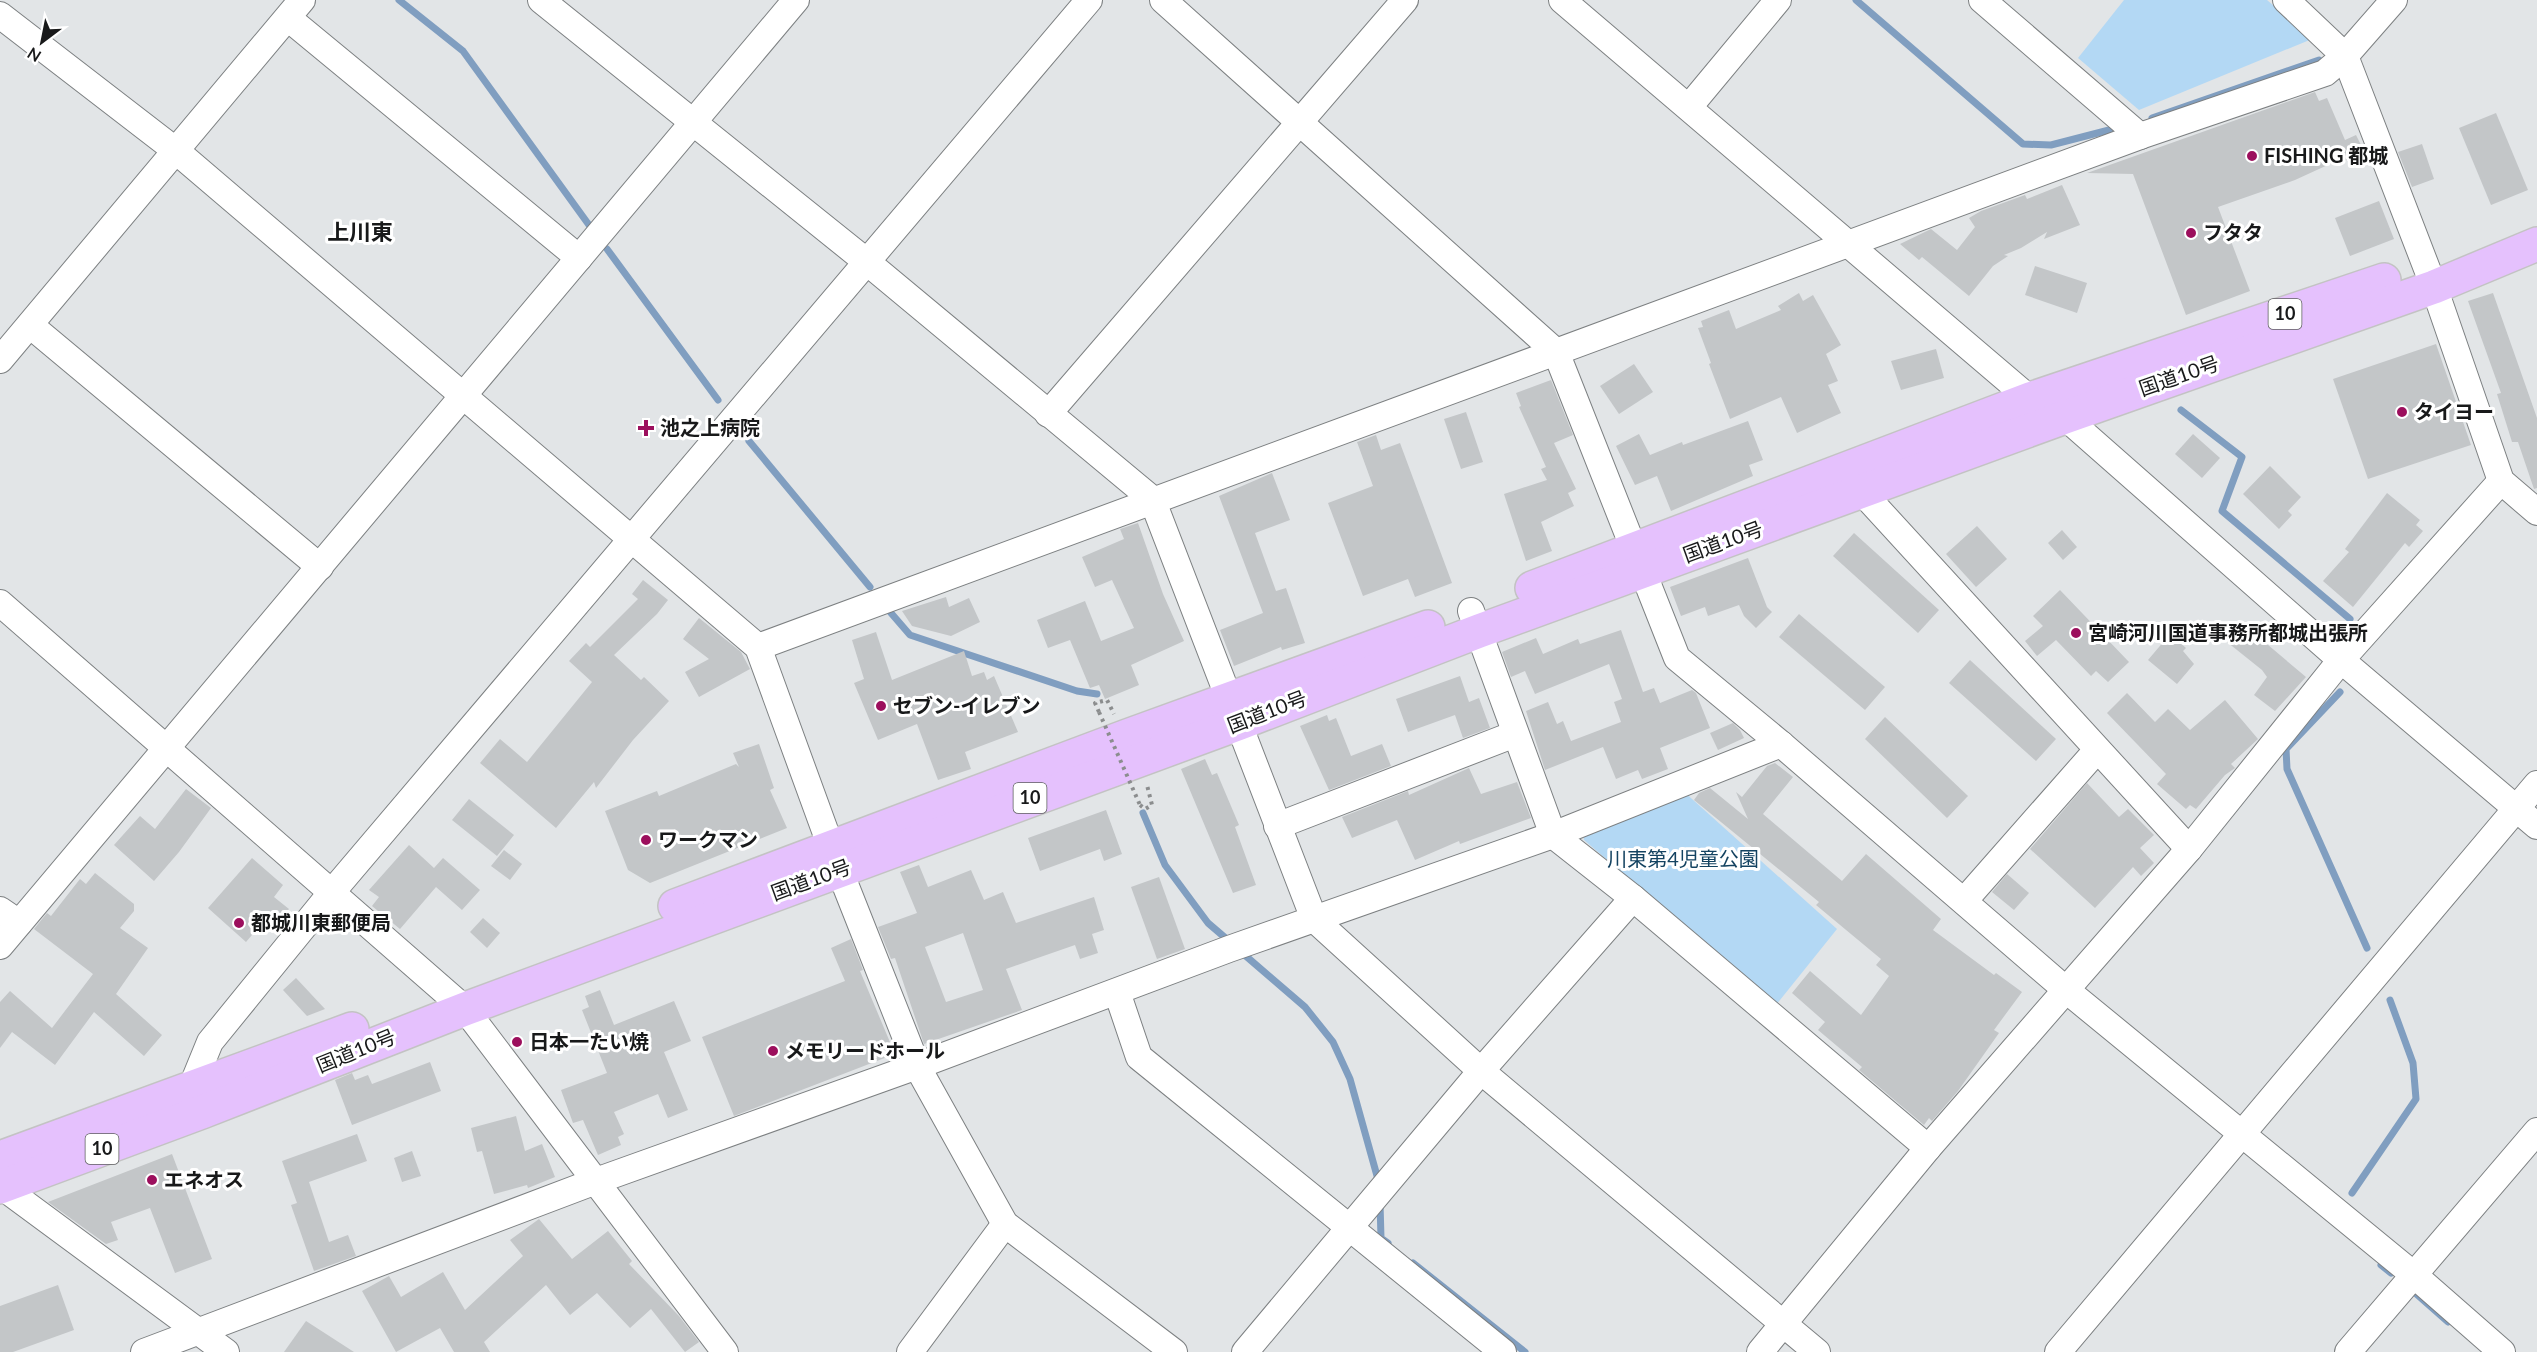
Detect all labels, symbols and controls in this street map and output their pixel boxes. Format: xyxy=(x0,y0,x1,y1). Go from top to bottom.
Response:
north arrow xyxy=(12,12,72,72)
text: N xyxy=(24,44,44,66)
place label: FISHING 都城 xyxy=(2264,143,2388,167)
marker: FISHING 都城 xyxy=(2245,149,2259,163)
district label: 上川東 xyxy=(327,218,393,245)
place label: フタタ xyxy=(2203,220,2263,244)
marker: フタタ xyxy=(2184,226,2198,240)
road number: 10 xyxy=(2268,299,2302,329)
street label: 国道10号 xyxy=(2135,350,2222,400)
place label: タイヨー xyxy=(2414,399,2494,423)
marker: タイヨー xyxy=(2395,405,2409,419)
place label: 池之上病院 xyxy=(660,415,760,439)
marker: 池之上病院 xyxy=(637,419,655,437)
street label: 国道10号 xyxy=(1679,516,1766,567)
place label: 宮崎河川国道事務所都城出張所 xyxy=(2088,620,2368,644)
marker: 宮崎河川国道事務所都城出張所 xyxy=(2069,626,2083,640)
street label: 国道10号 xyxy=(1224,685,1310,737)
place label: セブン-イレブン xyxy=(893,693,1040,717)
marker: セブン-イレブン xyxy=(874,699,888,713)
road number: 10 xyxy=(1014,783,1046,813)
place label: ワークマン xyxy=(658,827,758,851)
marker: ワークマン xyxy=(639,833,653,847)
park label: 川東第4児童公園 xyxy=(1607,846,1759,870)
street label: 国道10号 xyxy=(767,854,854,905)
place label: 都城川東郵便局 xyxy=(251,910,391,934)
marker: 都城川東郵便局 xyxy=(232,916,246,930)
street label: 国道10号 xyxy=(313,1023,399,1077)
place label: 日本一たい焼 xyxy=(529,1029,649,1053)
marker: 日本一たい焼 xyxy=(510,1035,524,1049)
place label: メモリードホール xyxy=(785,1038,945,1062)
marker: メモリードホール xyxy=(766,1044,780,1058)
road number: 10 xyxy=(86,1134,118,1164)
place label: エネオス xyxy=(164,1167,244,1191)
marker: エネオス xyxy=(145,1173,159,1187)

